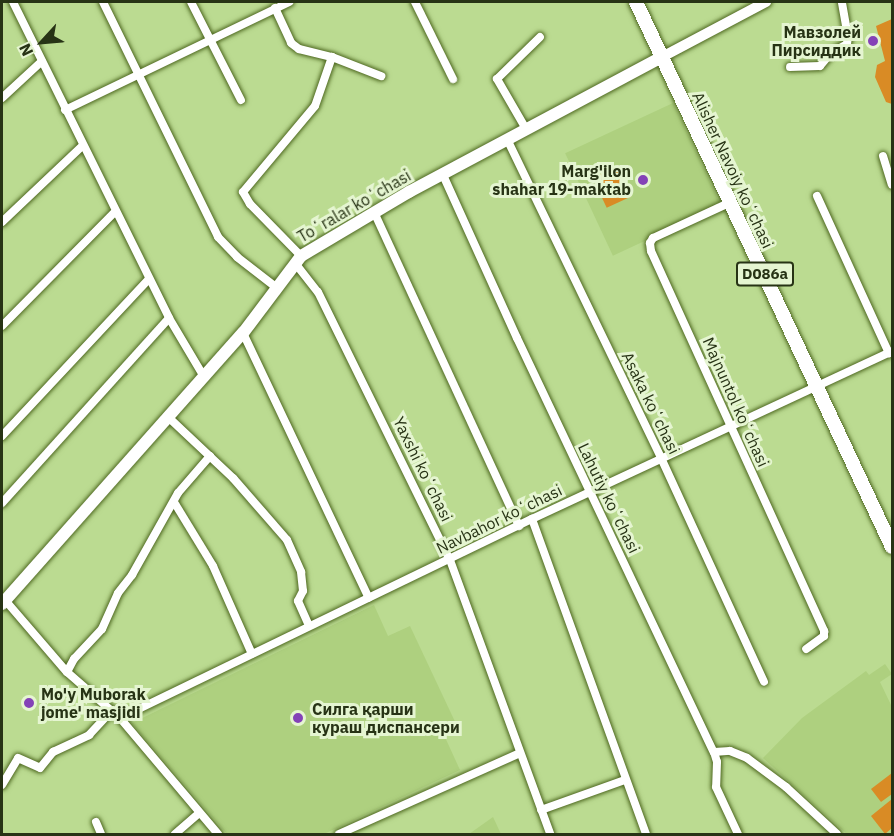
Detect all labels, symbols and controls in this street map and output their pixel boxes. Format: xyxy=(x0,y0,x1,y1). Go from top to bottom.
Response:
north arrow xyxy=(12,12,72,72)
place label: Мавзолей Пирсиддик xyxy=(772,22,861,60)
marker: Мавзолей Пирсиддик xyxy=(866,34,880,48)
text: N xyxy=(14,40,37,59)
street label: Alisher Navoiy koʻchasi xyxy=(688,89,778,251)
place label: Marg'ilon shahar 19-maktab xyxy=(492,161,631,199)
street label: Toʻralar koʻchasi xyxy=(294,166,414,246)
marker: Marg'ilon shahar 19-maktab xyxy=(636,173,650,187)
road number: D086a xyxy=(735,262,795,286)
street label: Majnuntol koʻchasi xyxy=(699,334,773,470)
street label: Asaka koʻchasi xyxy=(618,349,684,457)
street label: Yaxshi koʻchasi xyxy=(389,414,457,524)
street label: Lahutiy koʻchasi xyxy=(574,440,644,556)
street label: Navbahor koʻchasi xyxy=(433,480,565,558)
place label: Mo'y Muborak jome' masjidi xyxy=(41,684,146,722)
marker: Mo'y Muborak jome' masjidi xyxy=(22,696,36,710)
place label: Силга қарши кураш диспансери xyxy=(312,699,460,737)
marker: Силга қарши кураш диспансери xyxy=(289,709,307,727)

